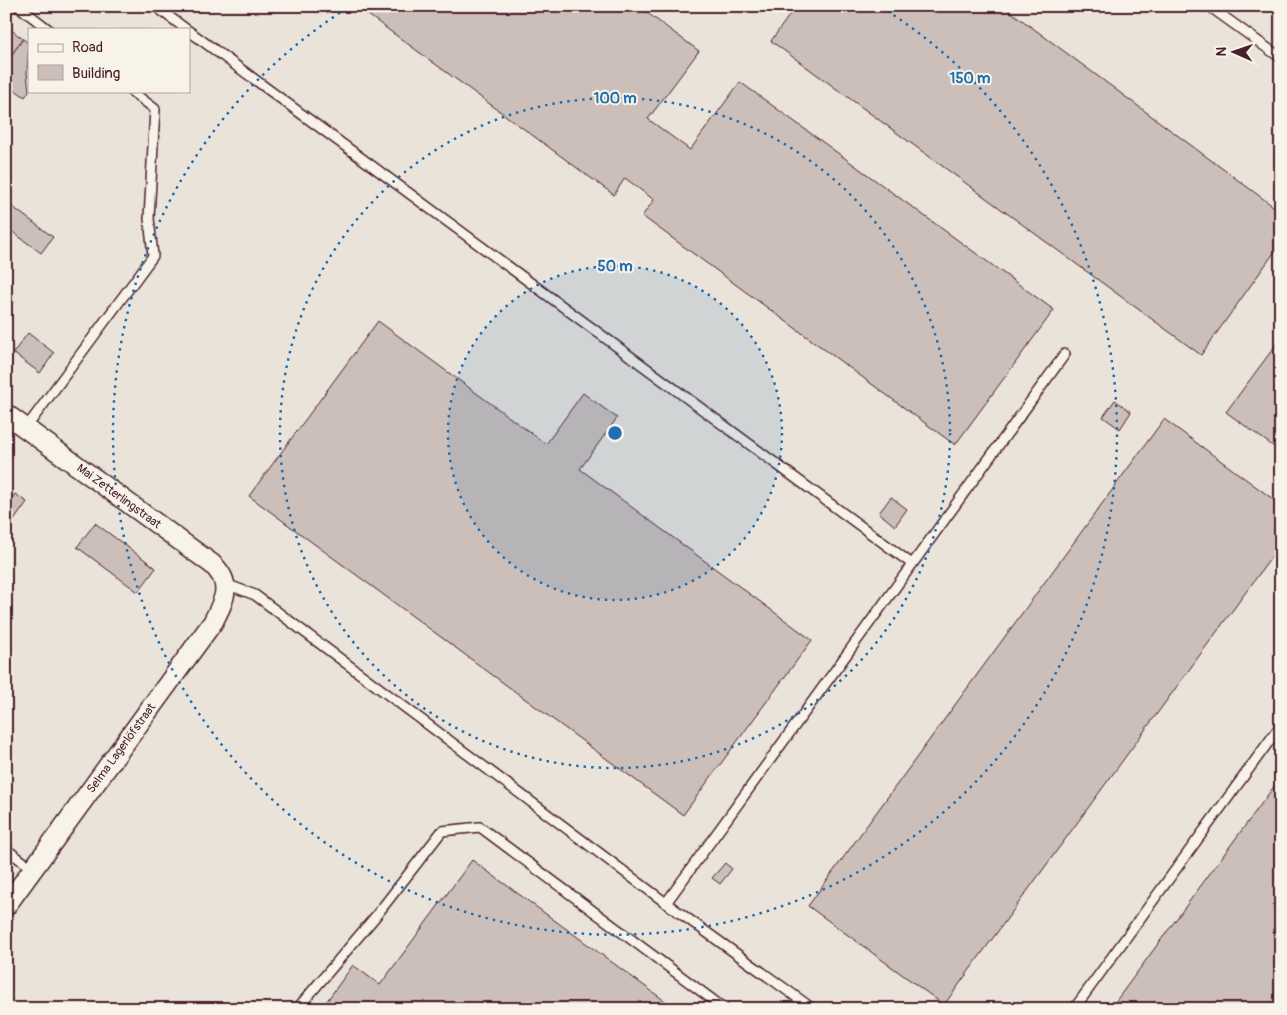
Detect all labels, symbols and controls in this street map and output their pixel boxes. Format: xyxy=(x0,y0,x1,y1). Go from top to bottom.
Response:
legend xyxy=(28,28,190,92)
north arrow xyxy=(1210,28,1260,78)
text: Road xyxy=(72,38,103,57)
text: N xyxy=(1213,47,1230,57)
text: Building xyxy=(72,64,120,83)
text: 150 m xyxy=(950,69,990,88)
text: 100 m xyxy=(594,89,636,108)
text: 50 m xyxy=(598,257,632,276)
centre of rings xyxy=(606,424,624,442)
street label: Mai Zetterlingstraat xyxy=(74,461,164,532)
street label: Selma Lagerlöfstraat xyxy=(84,700,159,796)

